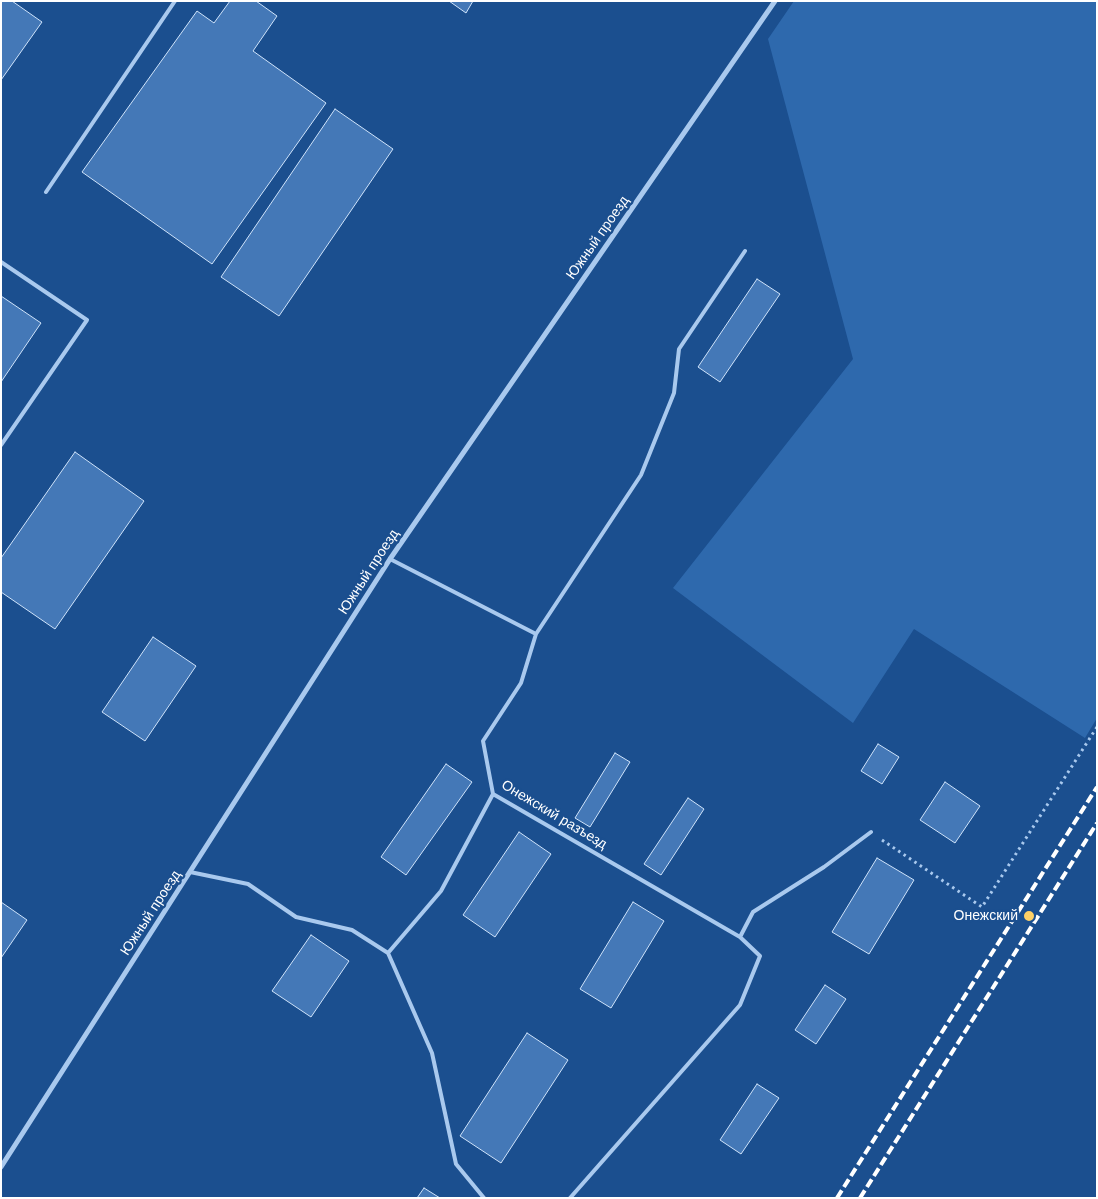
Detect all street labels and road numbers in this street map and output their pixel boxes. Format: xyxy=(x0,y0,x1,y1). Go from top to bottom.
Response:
street label: Южный проезд xyxy=(563,193,633,283)
street label: Южный проезд xyxy=(335,526,403,618)
street label: Онежский разъезд xyxy=(498,777,610,853)
street label: Южный проезд xyxy=(117,867,185,959)

